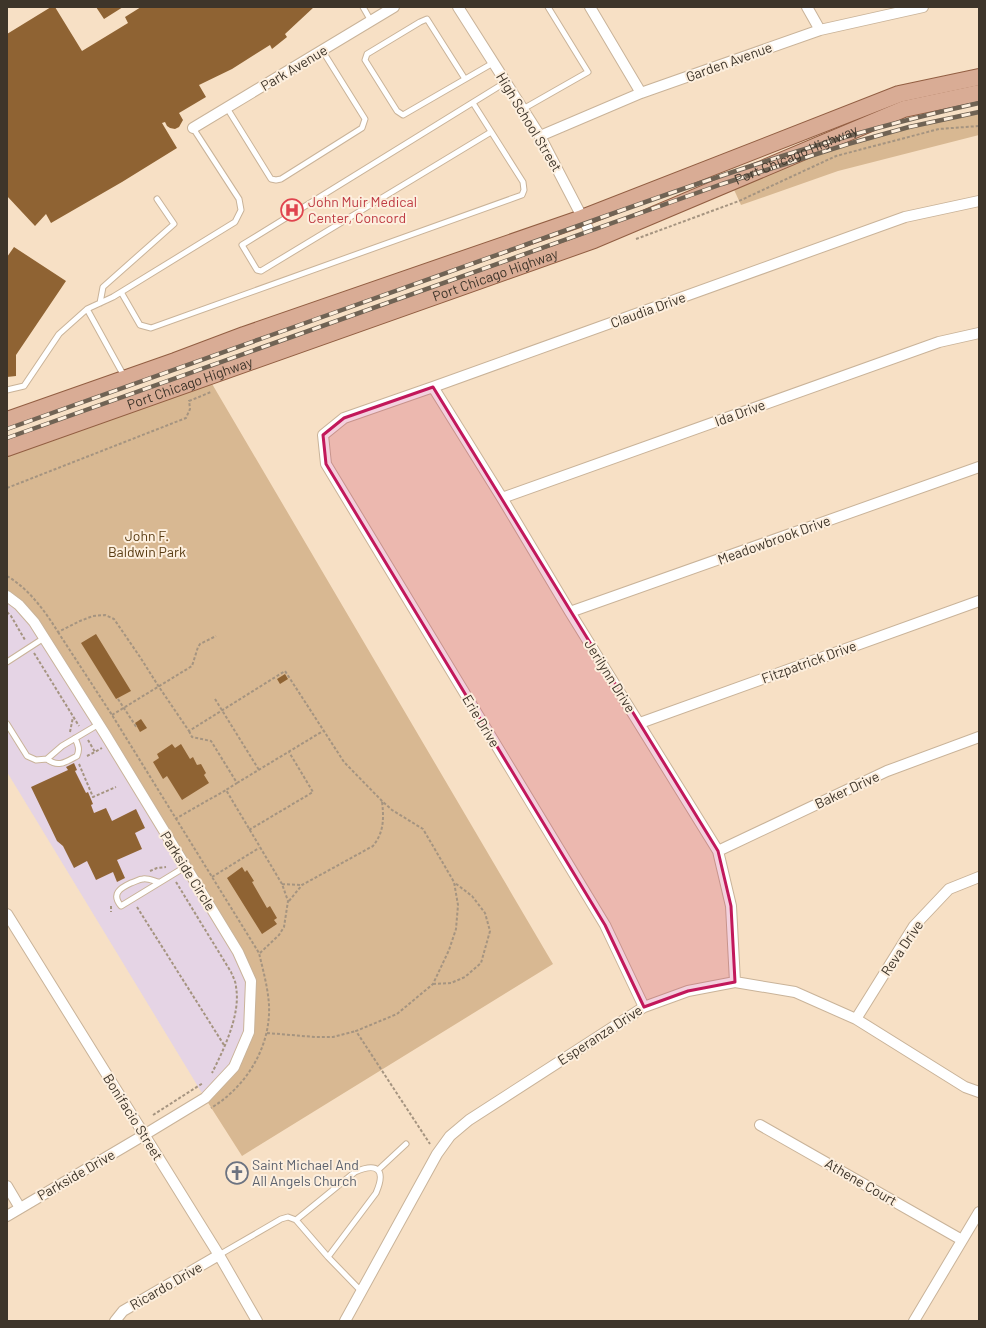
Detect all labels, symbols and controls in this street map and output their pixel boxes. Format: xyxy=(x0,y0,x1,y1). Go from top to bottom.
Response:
street label: Garden Avenue xyxy=(683,38,774,85)
street label: Park Avenue xyxy=(257,41,330,94)
street label: High School Street xyxy=(493,69,566,175)
street label: Port Chicago Highway xyxy=(732,120,860,188)
place label: John Muir Medical Center, Concord xyxy=(308,193,417,226)
hospital icon: John Muir Medical Center, Concord xyxy=(279,197,305,223)
street label: Port Chicago Highway xyxy=(430,244,561,305)
street label: Claudia Drive xyxy=(608,288,688,331)
street label: Port Chicago Highway xyxy=(125,352,255,413)
street label: Ida Drive xyxy=(712,396,767,429)
street label: Meadowbrook Drive xyxy=(715,511,832,568)
park label: John F. Baldwin Park xyxy=(108,527,186,560)
street label: Jerilynn Drive xyxy=(581,636,640,715)
street label: Fitzpatrick Drive xyxy=(759,636,859,687)
street label: Erie Drive xyxy=(459,691,504,750)
street label: Baker Drive xyxy=(812,767,882,812)
street label: Parkside Circle xyxy=(157,828,220,914)
street label: Reva Drive xyxy=(877,917,926,979)
street label: Esperanza Drive xyxy=(554,1001,645,1068)
street label: Bonifacio Street xyxy=(100,1070,167,1163)
street label: Parkside Drive xyxy=(34,1145,118,1204)
street label: Athene Court xyxy=(822,1154,900,1209)
place label: Saint Michael And All Angels Church xyxy=(252,1156,359,1189)
church icon: Saint Michael And All Angels Church xyxy=(224,1160,250,1186)
street label: Ricardo Drive xyxy=(126,1258,205,1313)

